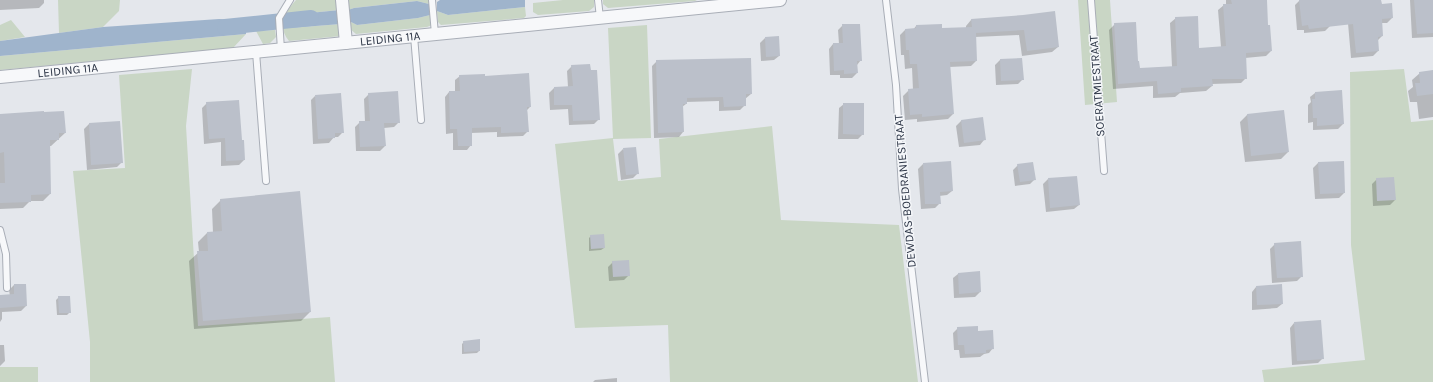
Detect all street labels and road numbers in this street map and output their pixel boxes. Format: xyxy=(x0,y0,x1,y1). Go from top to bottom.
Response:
street label: LEIDING 11A xyxy=(359,29,421,48)
street label: SOERATMIESTRAAT xyxy=(1086,35,1108,137)
street label: LEIDING 11A xyxy=(37,60,99,80)
street label: DEWDAS-BOEDRANIESTRAAT xyxy=(891,114,919,268)

